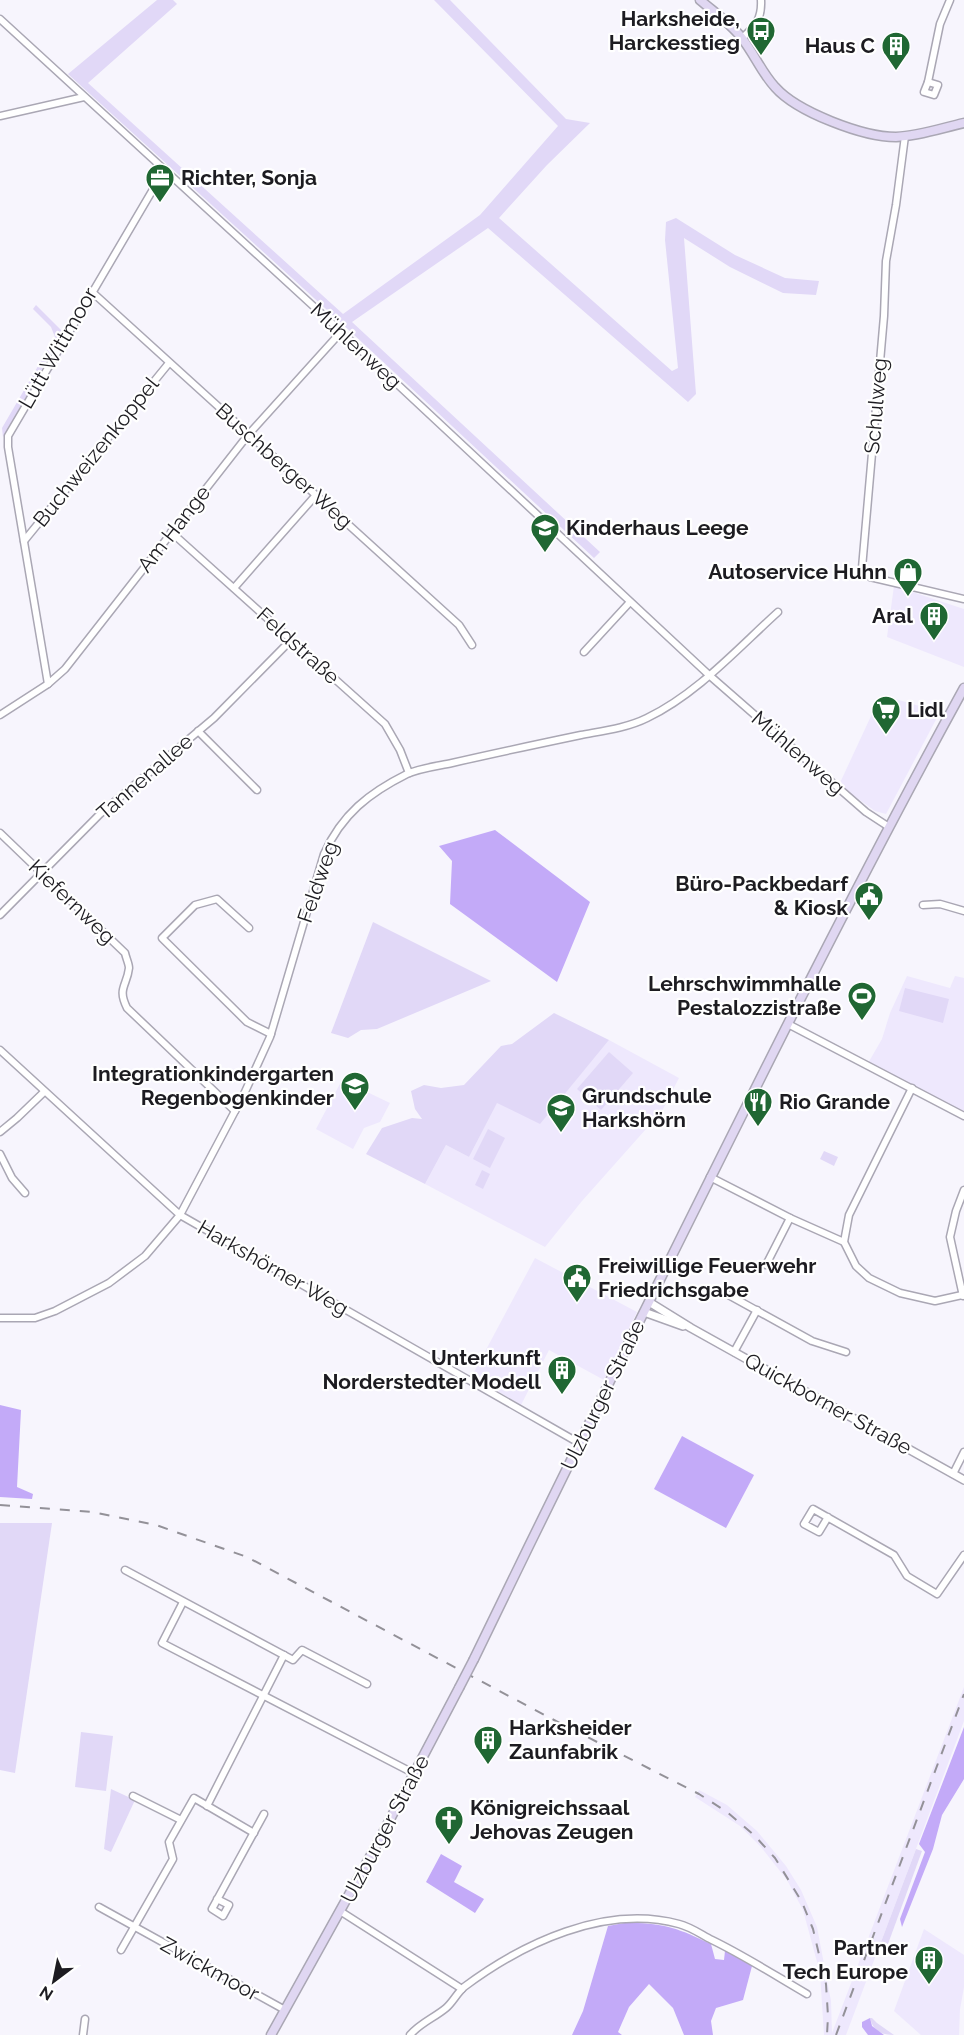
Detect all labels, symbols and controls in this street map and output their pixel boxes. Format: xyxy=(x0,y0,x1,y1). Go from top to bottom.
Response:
place label: Harksheide, Harckesstieg xyxy=(609,6,740,55)
bus stop icon: Harksheide, Harckesstieg xyxy=(745,15,777,57)
building icon: Haus C xyxy=(880,30,912,72)
place label: Haus C xyxy=(805,33,875,58)
office icon: Richter, Sonja xyxy=(144,162,176,204)
place label: Richter, Sonja xyxy=(181,165,317,190)
street label: Lütt Wittmoor xyxy=(13,282,103,413)
street label: Mühlenweg xyxy=(306,297,407,394)
street label: Schulweg xyxy=(859,357,892,455)
street label: Buchweizenkoppel xyxy=(28,372,164,532)
street label: Buschberger Weg xyxy=(211,398,358,534)
street label: Am Hange xyxy=(132,480,215,577)
school or university icon: Kinderhaus Leege xyxy=(529,512,561,554)
place label: Kinderhaus Leege xyxy=(566,515,749,540)
shop icon: Autoservice Huhn xyxy=(892,556,924,598)
place label: Autoservice Huhn xyxy=(708,559,887,584)
building icon: Aral xyxy=(918,600,950,642)
street label: Feldstraße xyxy=(252,602,345,689)
place label: Aral xyxy=(872,603,913,628)
supermarket icon: Lidl xyxy=(870,694,902,736)
place label: Lidl xyxy=(907,697,945,722)
street label: Mühlenweg xyxy=(747,705,850,800)
street label: Tannenallee xyxy=(92,728,198,825)
street label: Feldweg xyxy=(292,838,343,926)
street label: Kiefernweg xyxy=(24,854,121,949)
place label: Büro-Packbedarf & Kiosk xyxy=(675,871,849,920)
public building icon: Büro-Packbedarf & Kiosk xyxy=(853,880,885,922)
place label: Lehrschwimmhalle Pestalozzistraße xyxy=(648,971,841,1020)
sports icon: Lehrschwimmhalle Pestalozzistraße xyxy=(846,980,878,1022)
place label: Integrationkindergarten Regenbogenkinder xyxy=(92,1061,334,1110)
school or university icon: Integrationkindergarten Regenbogenkinder xyxy=(339,1070,371,1112)
place label: Grundschule Harkshörn xyxy=(582,1083,712,1132)
restaurant icon: Rio Grande xyxy=(742,1086,774,1128)
place label: Rio Grande xyxy=(779,1089,891,1114)
school or university icon: Grundschule Harkshörn xyxy=(545,1092,577,1134)
street label: Harkshörner Weg xyxy=(194,1214,353,1321)
place label: Freiwillige Feuerwehr Friedrichsgabe xyxy=(598,1253,816,1302)
public building icon: Freiwillige Feuerwehr Friedrichsgabe xyxy=(561,1262,593,1304)
street label: Ulzburger Straße xyxy=(555,1316,650,1474)
place label: Unterkunft Norderstedter Modell xyxy=(322,1345,541,1394)
street label: Quickborner Straße xyxy=(740,1347,916,1460)
building icon: Unterkunft Norderstedter Modell xyxy=(546,1354,578,1396)
place label: Harksheider Zaunfabrik xyxy=(509,1715,632,1764)
building icon: Harksheider Zaunfabrik xyxy=(472,1724,504,1766)
street label: Ulzburger Straße xyxy=(335,1750,434,1907)
place label: Königreichssaal Jehovas Zeugen xyxy=(470,1795,633,1844)
church icon: Königreichssaal Jehovas Zeugen xyxy=(433,1804,465,1846)
street label: Zwickmoor xyxy=(157,1931,264,2006)
place label: Partner Tech Europe xyxy=(783,1935,908,1984)
building icon: Partner Tech Europe xyxy=(913,1944,945,1986)
north arrow xyxy=(24,1951,84,2011)
text: N xyxy=(36,1982,57,2005)

